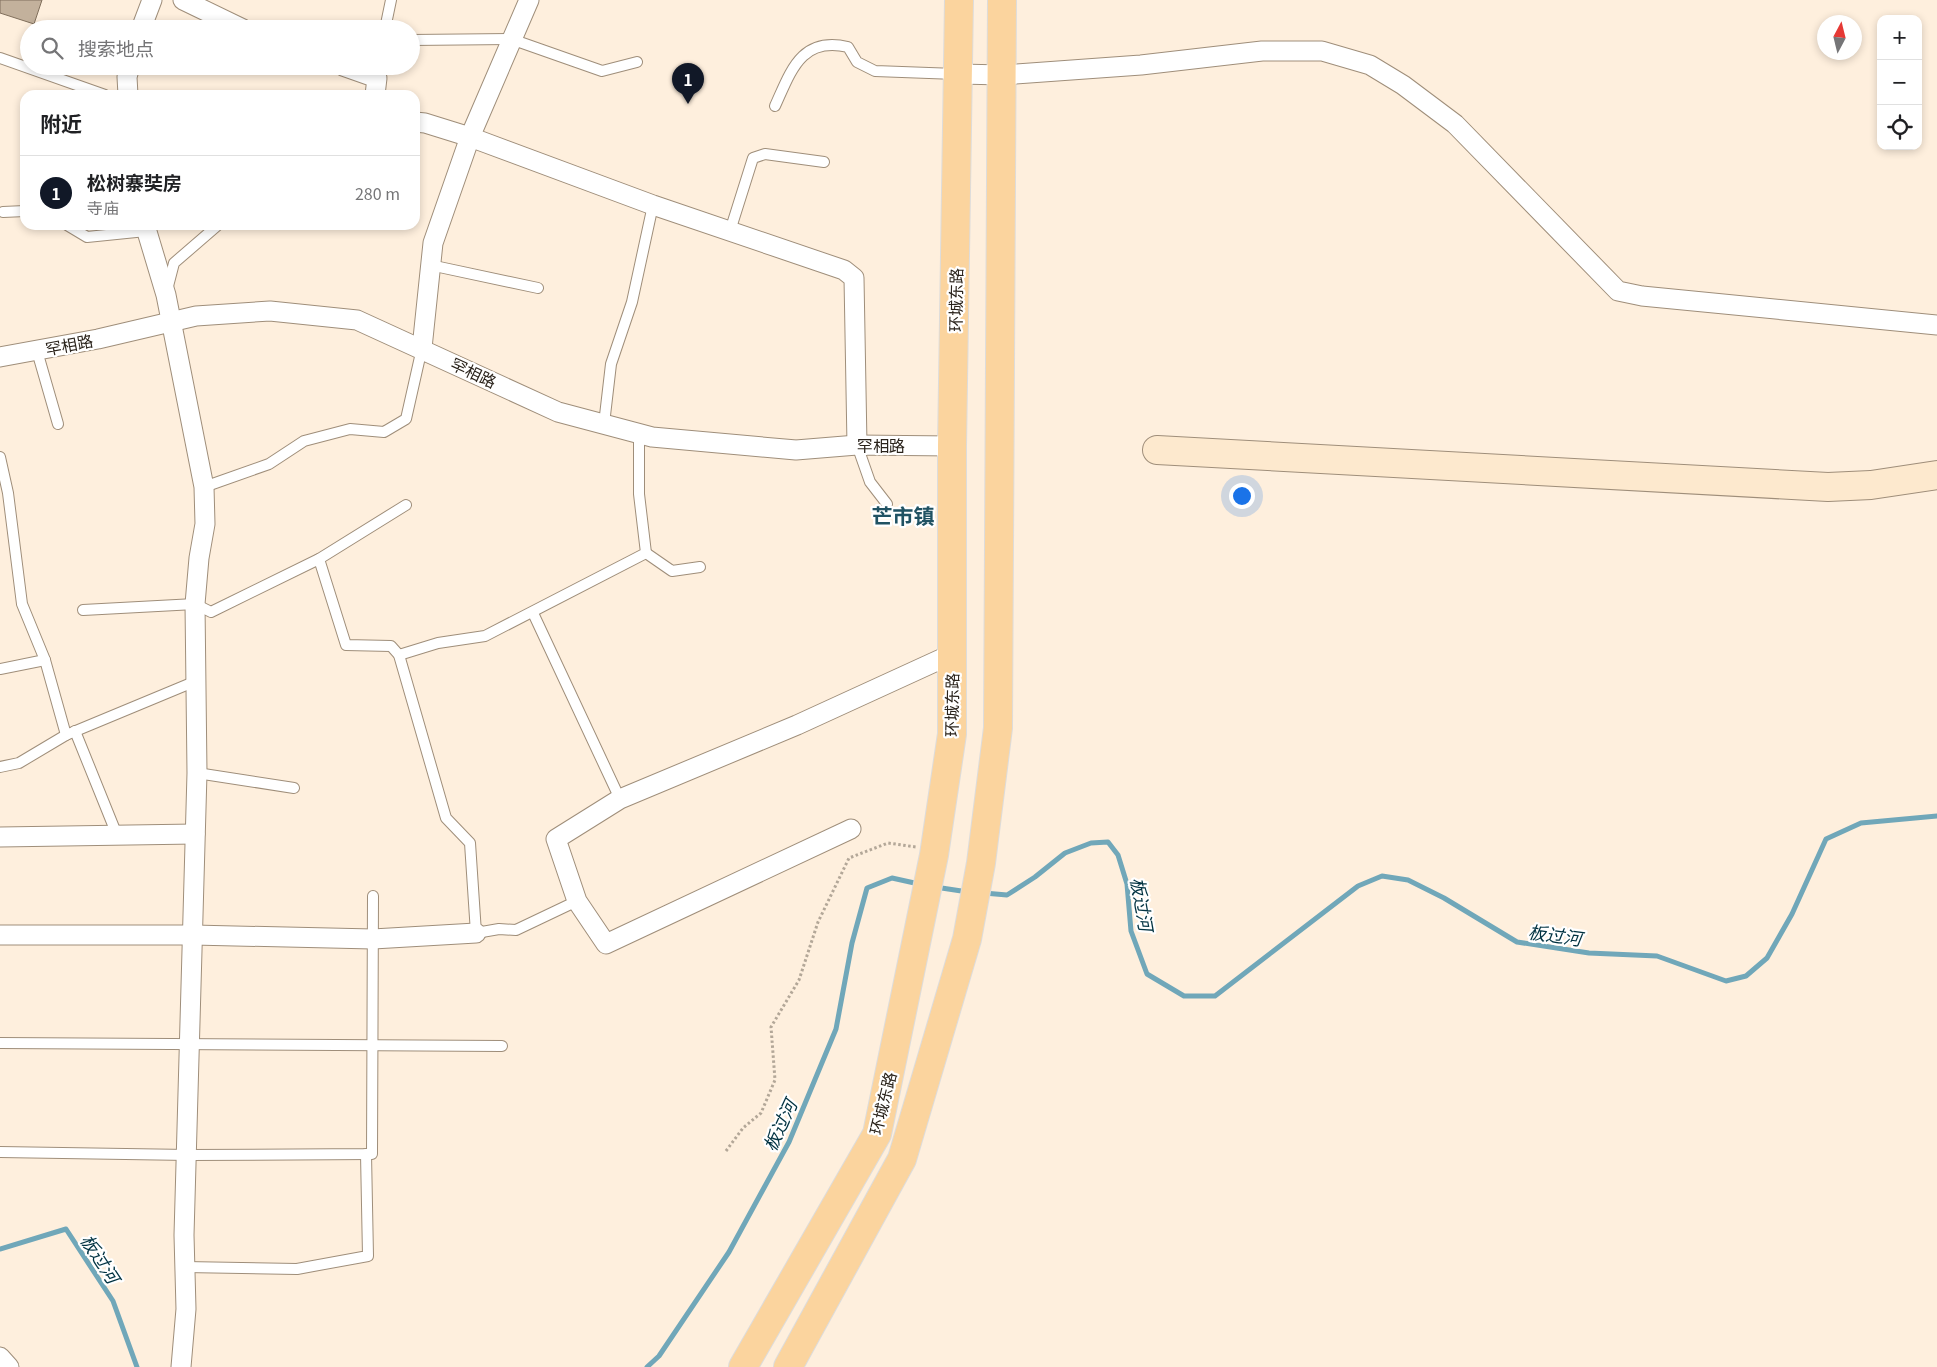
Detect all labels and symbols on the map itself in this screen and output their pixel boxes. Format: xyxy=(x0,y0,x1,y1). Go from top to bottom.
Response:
north arrow xyxy=(1817,15,1862,60)
pin: 1 xyxy=(672,63,704,104)
street label: 环城东路 xyxy=(942,268,968,332)
street label: 罕相路 xyxy=(43,328,95,360)
street label: 罕相路 xyxy=(447,351,501,393)
street label: 罕相路 xyxy=(857,433,905,457)
your location xyxy=(1229,483,1255,509)
district label: 芒市镇 xyxy=(872,500,935,530)
street label: 环城东路 xyxy=(938,673,964,737)
water label: 板过河 xyxy=(1126,875,1161,936)
water label: 板过河 xyxy=(1526,917,1587,951)
street label: 环城东路 xyxy=(863,1069,901,1137)
water label: 板过河 xyxy=(756,1092,803,1155)
water label: 板过河 xyxy=(75,1228,128,1290)

